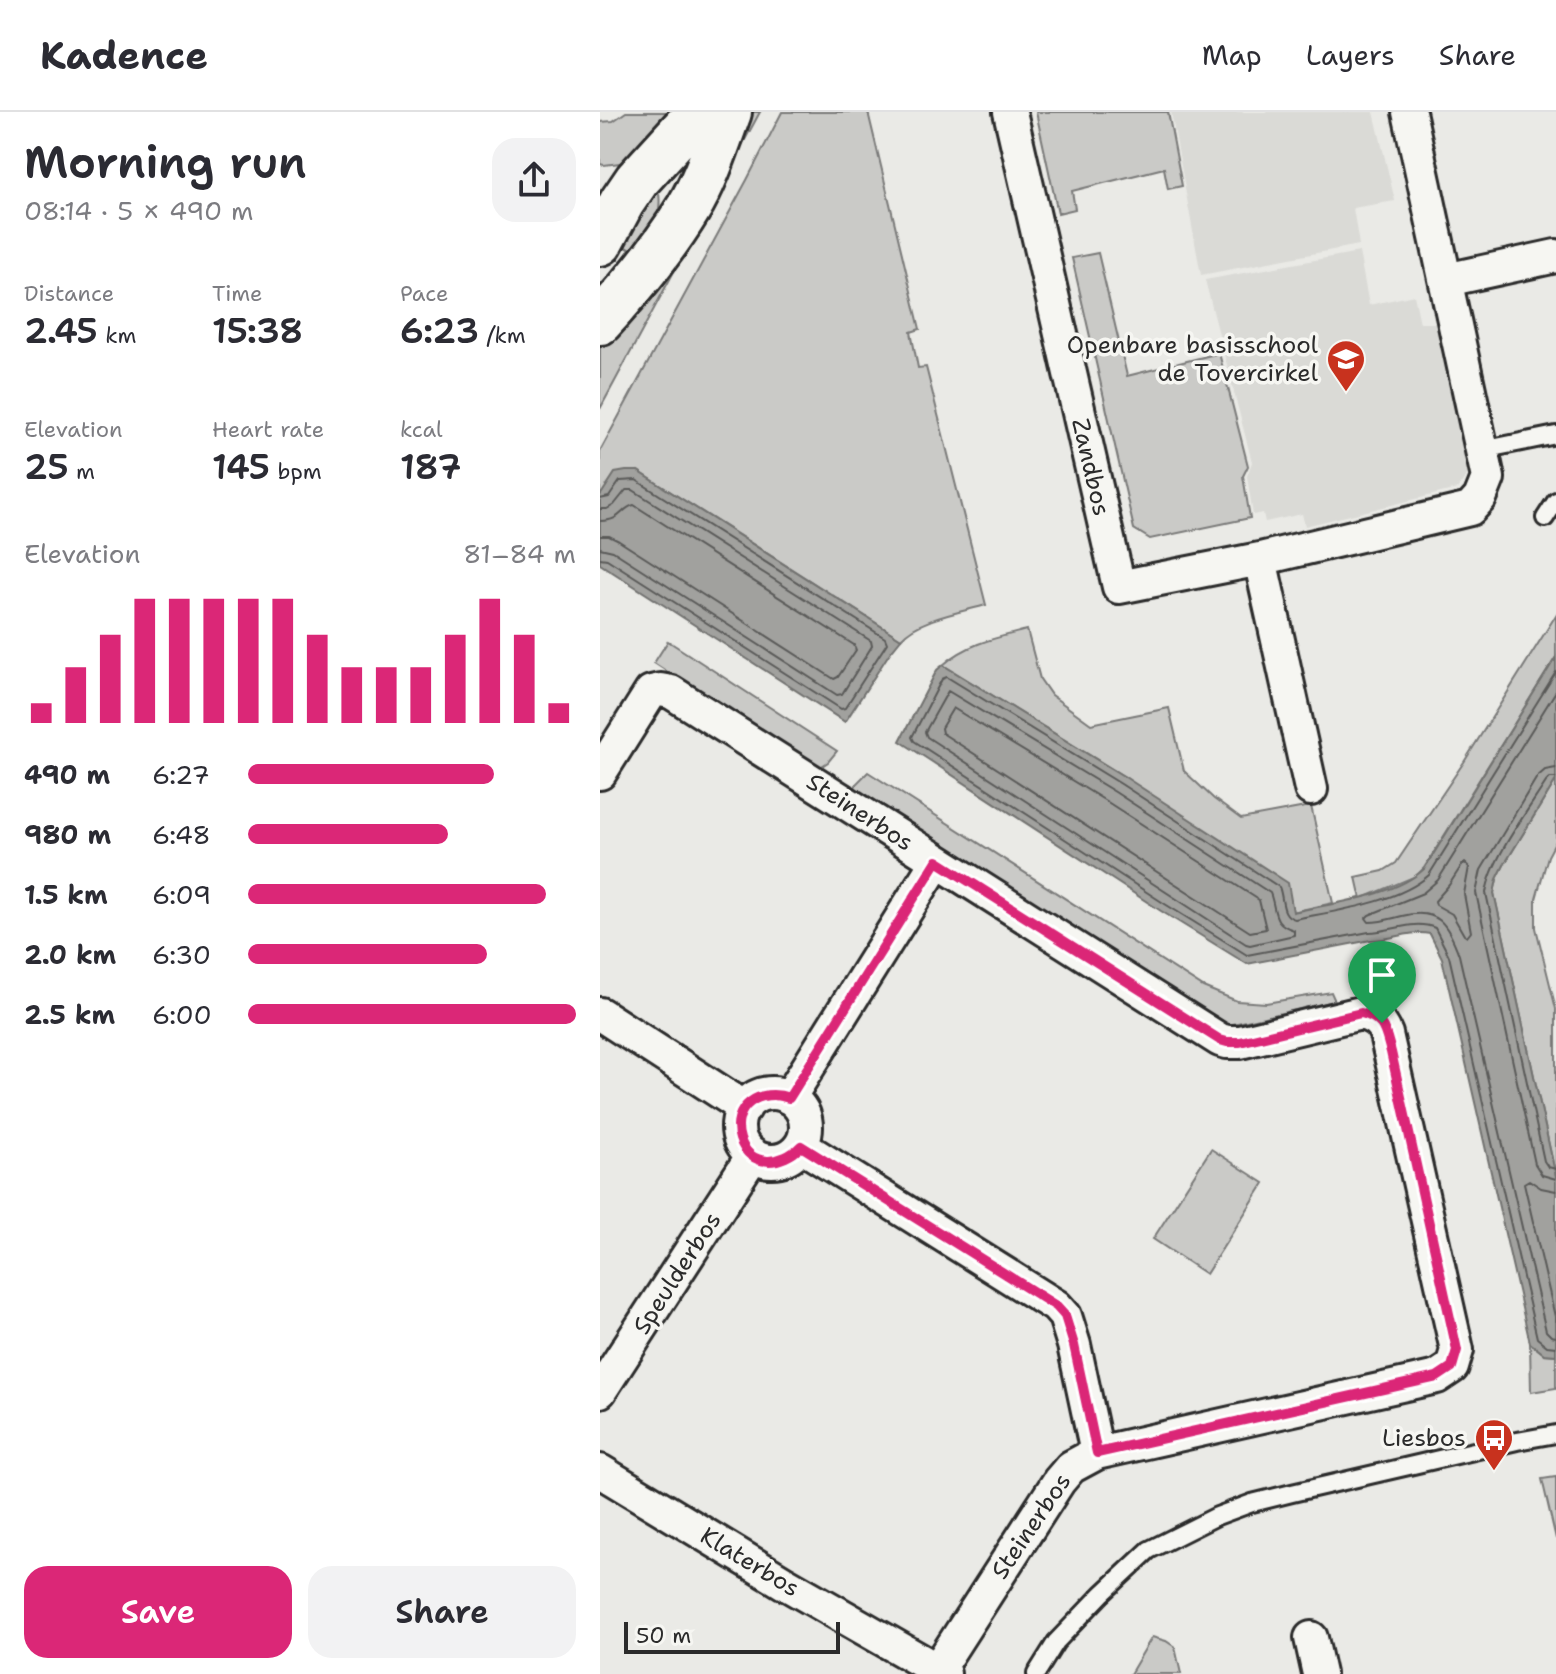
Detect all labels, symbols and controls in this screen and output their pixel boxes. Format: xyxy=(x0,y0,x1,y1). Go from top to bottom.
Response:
text: Kadence xyxy=(40,30,208,81)
text: Map xyxy=(1202,36,1262,74)
text: Layers xyxy=(1306,36,1395,74)
text: Share xyxy=(1439,36,1516,74)
text: Morning run xyxy=(24,133,307,192)
button: share xyxy=(492,138,576,222)
text: 08:14 · 5 × 490 m xyxy=(24,193,253,228)
text: Distance xyxy=(24,279,114,308)
text: Time xyxy=(212,279,262,308)
text: Pace xyxy=(400,279,448,308)
text: 2.45 xyxy=(24,308,98,354)
text: 15:38 xyxy=(212,308,303,354)
text: 6:23 xyxy=(400,308,479,354)
text: km xyxy=(98,321,136,350)
text: /km xyxy=(479,321,526,350)
place label: Openbare basisschool de Tovercirkel xyxy=(1067,329,1319,389)
school or university icon: Openbare basisschool de Tovercirkel xyxy=(1325,338,1367,393)
text: Elevation xyxy=(24,415,122,444)
text: Heart rate xyxy=(212,415,324,444)
text: kcal xyxy=(400,415,443,444)
street label: Zandbos xyxy=(1064,415,1118,519)
text: 25 xyxy=(24,444,69,490)
text: 145 xyxy=(212,444,270,490)
text: 187 xyxy=(400,444,461,490)
text: m xyxy=(69,457,95,486)
text: bpm xyxy=(270,457,322,486)
text: Elevation xyxy=(24,536,140,571)
text: 81–84 m xyxy=(463,536,576,571)
text: 490 m xyxy=(24,757,110,792)
text: 6:27 xyxy=(152,757,210,792)
street label: Steinerbos xyxy=(800,766,920,858)
text: 980 m xyxy=(24,817,111,852)
text: 6:48 xyxy=(152,817,211,852)
text: 1.5 km xyxy=(24,877,108,912)
text: 6:09 xyxy=(152,877,211,912)
text: 2.0 km xyxy=(24,937,116,972)
text: 6:30 xyxy=(152,937,211,972)
pin xyxy=(1348,941,1416,1023)
icon: arrive xyxy=(1360,953,1404,997)
text: 2.5 km xyxy=(24,997,115,1032)
text: 6:00 xyxy=(152,997,212,1032)
street label: Speulderbos xyxy=(626,1206,728,1340)
bus stop icon: Liesbos xyxy=(1473,1417,1515,1472)
place label: Liesbos xyxy=(1382,1422,1466,1454)
street label: Steinerbos xyxy=(984,1467,1078,1585)
street label: Klaterbos xyxy=(694,1520,806,1604)
button: Save xyxy=(24,1566,292,1658)
button: Share xyxy=(308,1566,576,1658)
scale bar xyxy=(624,1618,840,1654)
text: 50 m xyxy=(636,1621,691,1650)

